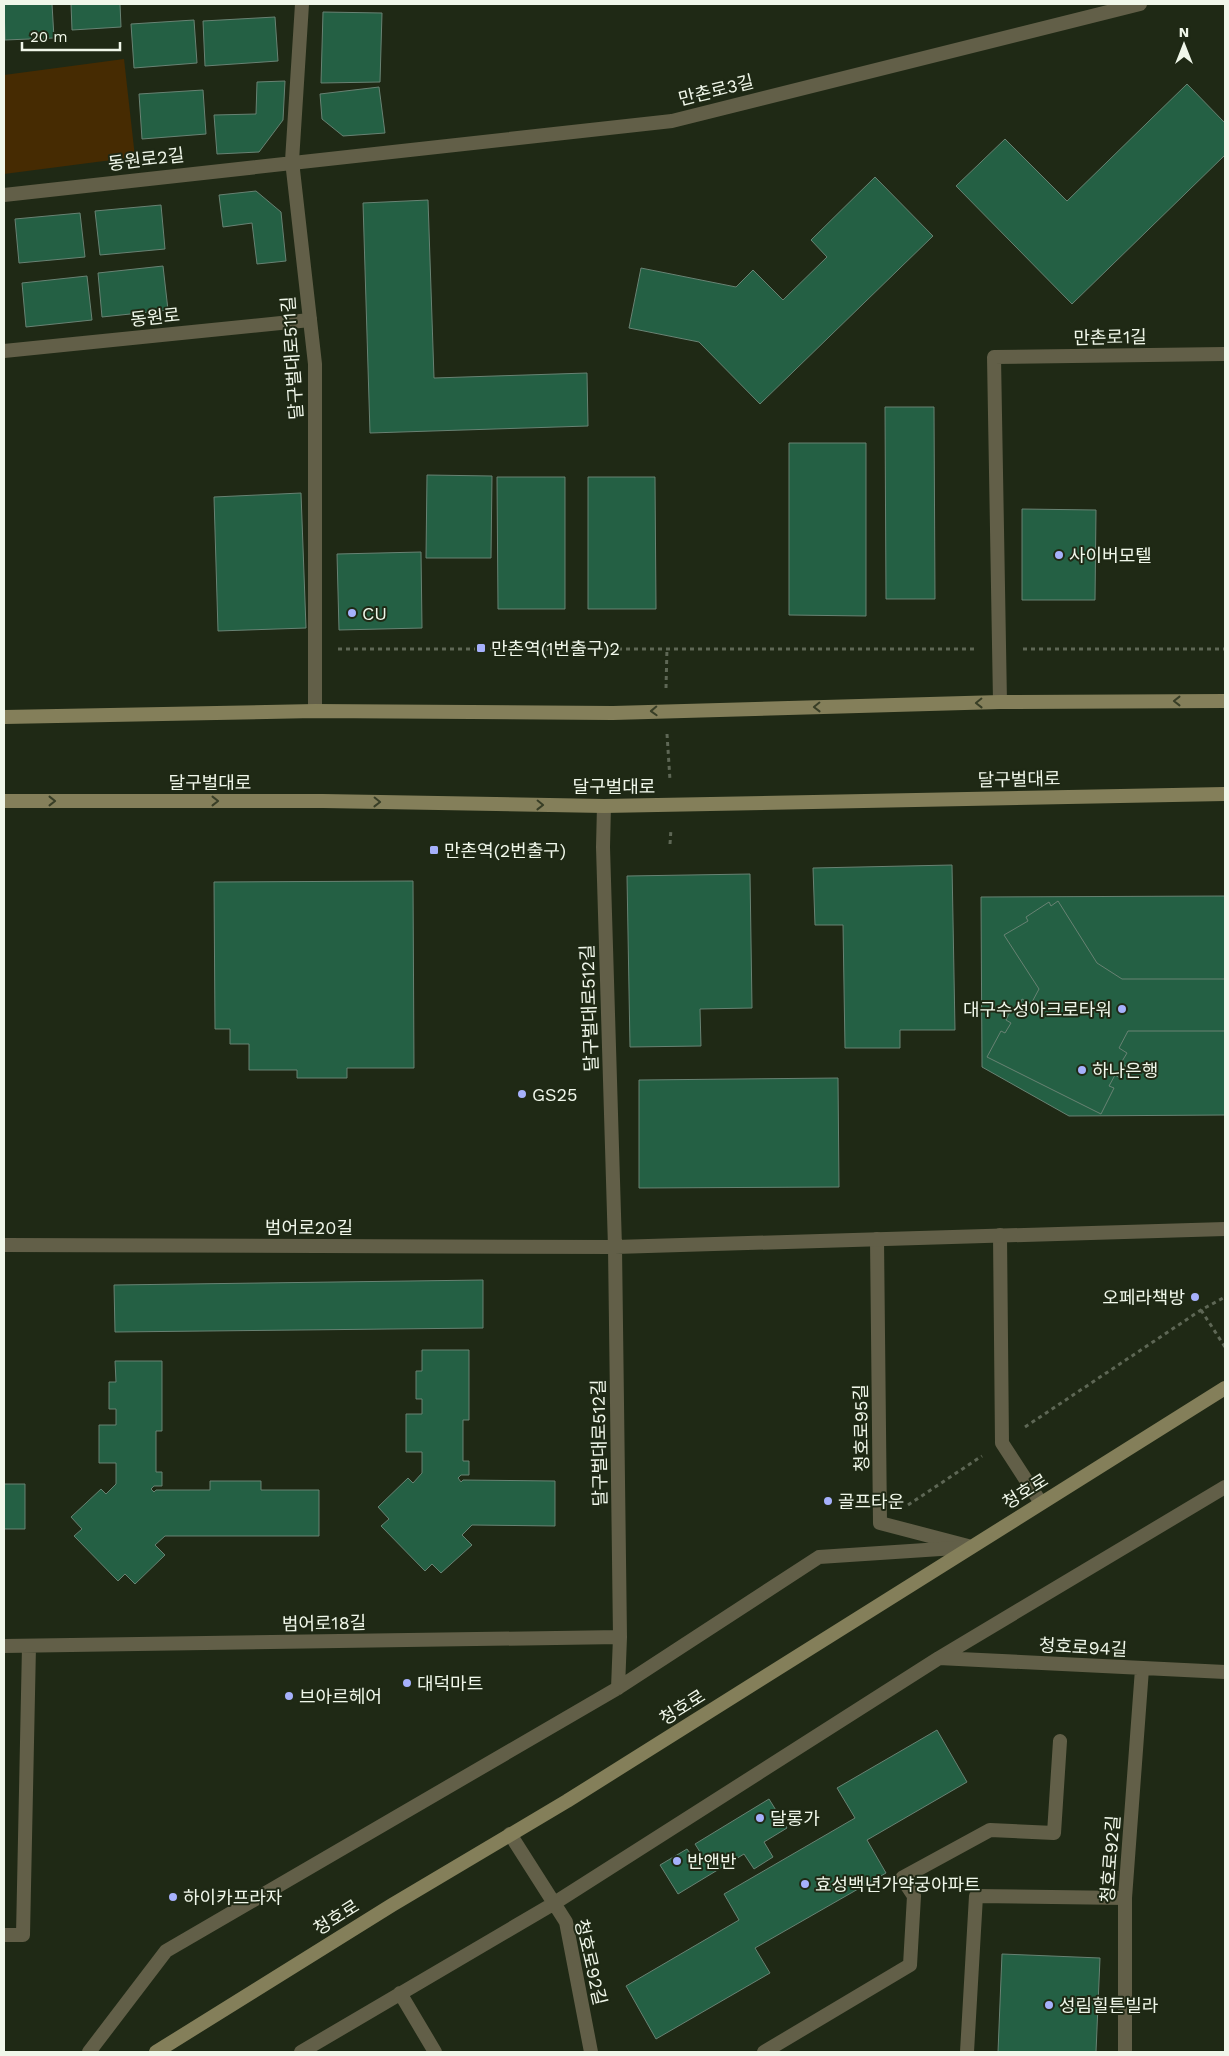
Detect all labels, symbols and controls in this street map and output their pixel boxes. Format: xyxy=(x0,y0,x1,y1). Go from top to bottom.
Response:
scale bar xyxy=(22,20,120,52)
north arrow xyxy=(1159,20,1209,70)
text: N xyxy=(1179,24,1189,40)
text: 20 m xyxy=(30,28,68,46)
street label: 만촌로3길 xyxy=(676,71,756,109)
street label: 동원로2길 xyxy=(107,144,185,174)
street label: 달구벌대로511길 xyxy=(277,295,307,421)
street label: 동원로 xyxy=(129,304,181,330)
street label: 만촌로1길 xyxy=(1073,326,1147,348)
place label: 사이버모텔 xyxy=(1069,545,1152,566)
marker: 사이버모텔 xyxy=(1053,549,1065,561)
place label: CU xyxy=(362,603,387,624)
marker: CU xyxy=(346,607,358,619)
place label: 만촌역(1번출구)2 xyxy=(491,638,620,659)
marker: 만촌역(1번출구)2 xyxy=(475,642,487,654)
one-way arrow xyxy=(1172,696,1180,707)
one-way arrow xyxy=(975,698,982,708)
one-way arrow xyxy=(812,702,820,712)
one-way arrow xyxy=(650,706,658,717)
street label: 달구벌대로 xyxy=(977,768,1061,790)
street label: 달구벌대로 xyxy=(169,772,251,793)
street label: 달구벌대로 xyxy=(573,776,655,797)
one-way arrow xyxy=(49,796,57,806)
one-way arrow xyxy=(212,796,219,806)
one-way arrow xyxy=(374,797,382,807)
one-way arrow xyxy=(536,800,544,810)
place label: 만촌역(2번출구) xyxy=(444,840,566,861)
marker: 만촌역(2번출구) xyxy=(428,844,440,856)
street label: 달구벌대로512길 xyxy=(576,944,602,1072)
place label: 대구수성아크로타워 xyxy=(963,999,1112,1020)
marker: 대구수성아크로타워 xyxy=(1116,1003,1128,1015)
place label: 하나은행 xyxy=(1092,1060,1158,1081)
marker: 하나은행 xyxy=(1076,1064,1088,1076)
place label: GS25 xyxy=(532,1084,578,1105)
marker: GS25 xyxy=(516,1088,528,1100)
street label: 범어로20길 xyxy=(265,1217,353,1238)
place label: 오페라책방 xyxy=(1102,1287,1185,1308)
marker: 오페라책방 xyxy=(1189,1291,1201,1303)
street label: 달구벌대로512길 xyxy=(587,1379,611,1507)
street label: 청호로95길 xyxy=(850,1384,872,1472)
street label: 청호로 xyxy=(998,1469,1052,1513)
place label: 골프타운 xyxy=(838,1491,904,1512)
marker: 골프타운 xyxy=(822,1495,834,1507)
street label: 범어로18길 xyxy=(282,1612,366,1634)
street label: 청호로94길 xyxy=(1038,1634,1128,1660)
place label: 대덕마트 xyxy=(417,1673,483,1694)
marker: 대덕마트 xyxy=(401,1677,413,1689)
street label: 청호로 xyxy=(655,1685,709,1729)
place label: 브아르헤어 xyxy=(299,1686,382,1707)
marker: 브아르헤어 xyxy=(283,1690,295,1702)
place label: 달롱가 xyxy=(770,1808,820,1829)
marker: 달롱가 xyxy=(754,1812,766,1824)
street label: 청호로92길 xyxy=(1096,1814,1124,1904)
place label: 반앤반 xyxy=(687,1851,737,1872)
marker: 반앤반 xyxy=(671,1855,683,1867)
place label: 효성백년가약궁아파트 xyxy=(815,1874,981,1895)
marker: 효성백년가약궁아파트 xyxy=(799,1878,811,1890)
place label: 하이카프라자 xyxy=(183,1887,283,1908)
marker: 하이카프라자 xyxy=(167,1891,179,1903)
street label: 청호로 xyxy=(309,1895,363,1939)
street label: 청호로92길 xyxy=(571,1917,611,2007)
place label: 성림힐튼빌라 xyxy=(1059,1995,1159,2016)
marker: 성림힐튼빌라 xyxy=(1043,1999,1055,2011)

